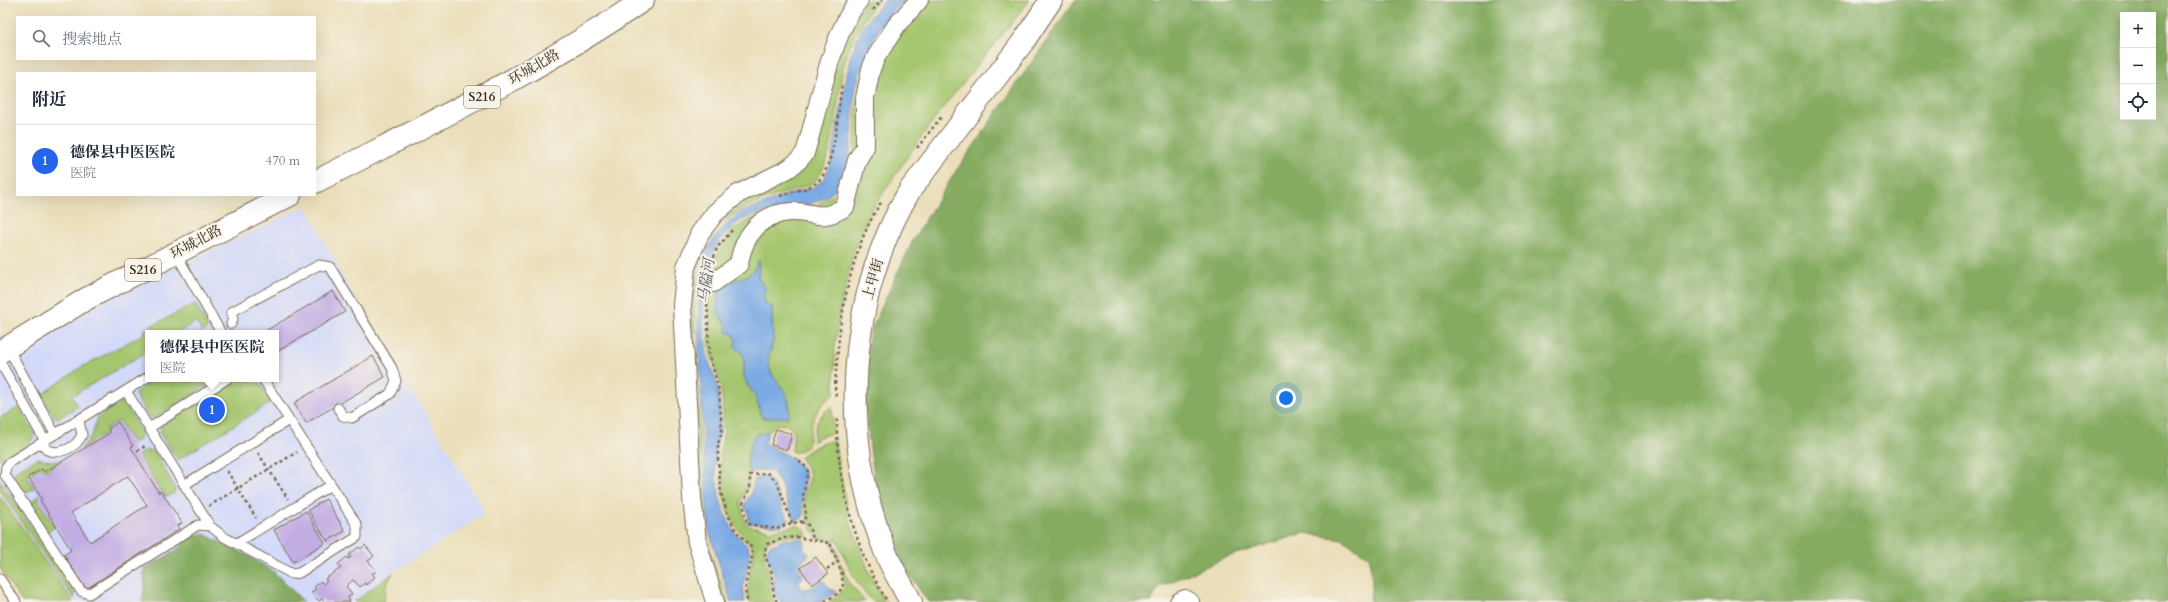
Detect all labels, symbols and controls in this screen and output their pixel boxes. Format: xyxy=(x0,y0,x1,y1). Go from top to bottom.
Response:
map controls xyxy=(2120,12,2156,120)
button: + xyxy=(2120,12,2156,48)
search box xyxy=(16,16,316,60)
icon: search xyxy=(30,27,52,49)
text: 搜索地点 xyxy=(62,29,122,49)
street label: 环城北路 xyxy=(505,45,563,89)
button: − xyxy=(2120,48,2156,84)
button: locate xyxy=(2120,84,2156,120)
road number: S216 xyxy=(464,86,500,108)
text: 附近 xyxy=(32,88,66,111)
text: 德保县中医医院 xyxy=(70,142,175,162)
text: 1 xyxy=(42,152,48,170)
text: 470 m xyxy=(266,152,300,170)
text: 医院 xyxy=(70,164,96,182)
street label: 环城北路 xyxy=(167,220,225,264)
water label: 马隘河 xyxy=(693,254,719,305)
street label: 上甲街 xyxy=(858,256,888,302)
road number: S216 xyxy=(125,259,161,281)
popup xyxy=(145,330,279,382)
text: 德保县中医医院 xyxy=(159,337,265,357)
text: 医院 xyxy=(159,359,186,377)
your location xyxy=(1276,388,1296,408)
pin: 1 xyxy=(199,395,225,425)

